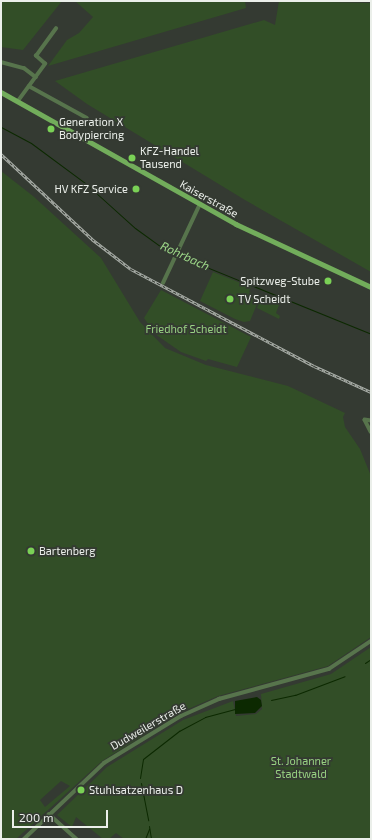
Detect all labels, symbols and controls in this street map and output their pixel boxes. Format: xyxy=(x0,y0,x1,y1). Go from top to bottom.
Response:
place label: Generation X Bodypiercing xyxy=(59,116,124,142)
marker: Generation X Bodypiercing xyxy=(46,124,56,134)
place label: KFZ-Handel Tausend xyxy=(140,145,199,171)
marker: KFZ-Handel Tausend xyxy=(127,153,137,163)
street label: Kaiserstraße xyxy=(177,178,241,220)
place label: HV KFZ Service xyxy=(54,182,128,196)
marker: HV KFZ Service xyxy=(131,184,141,194)
water label: Rohrbach xyxy=(158,238,212,274)
place label: Spitzweg-Stube xyxy=(240,274,320,288)
marker: Spitzweg-Stube xyxy=(323,276,333,286)
place label: TV Scheidt xyxy=(238,292,291,306)
marker: TV Scheidt xyxy=(225,294,235,304)
park label: Friedhof Scheidt xyxy=(145,322,227,336)
place label: Bartenberg xyxy=(39,544,95,558)
marker: Bartenberg xyxy=(26,546,36,556)
street label: Dudweilerstraße xyxy=(108,699,188,753)
park label: St. Johanner Stadtwald xyxy=(271,755,331,781)
place label: Stuhlsatzenhaus D xyxy=(89,783,183,797)
marker: Stuhlsatzenhaus D xyxy=(76,785,86,795)
scale bar xyxy=(14,802,110,828)
text: 200 m xyxy=(19,810,53,824)

